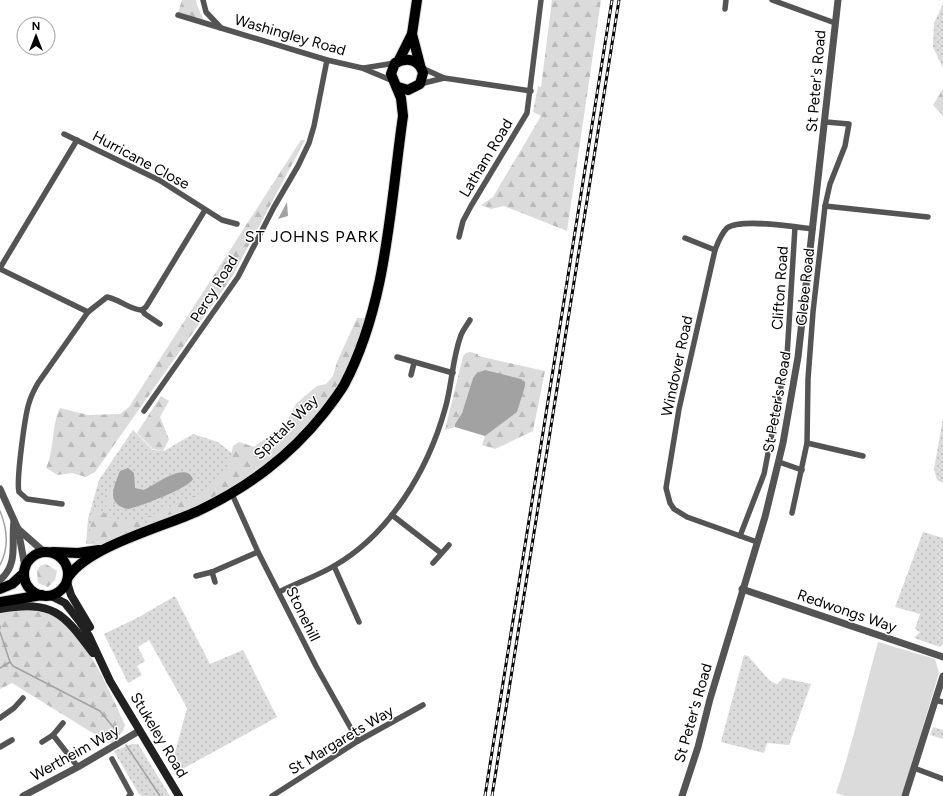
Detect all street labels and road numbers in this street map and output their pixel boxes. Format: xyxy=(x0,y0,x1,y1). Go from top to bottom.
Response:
street label: Washingley Road xyxy=(232,11,348,59)
street label: St Peter's Road xyxy=(803,29,829,133)
street label: Latham Road xyxy=(456,116,516,200)
street label: Hurricane Close xyxy=(89,127,193,193)
street label: Clifton Road xyxy=(768,245,792,331)
street label: Glebe Road xyxy=(792,247,818,327)
street label: Percy Road xyxy=(186,252,242,326)
street label: Windover Road xyxy=(658,314,696,418)
street label: St Peter's Road xyxy=(759,350,795,454)
street label: Spittals Way xyxy=(250,391,322,463)
street label: Stonehill xyxy=(282,584,324,644)
street label: Redwongs Way xyxy=(795,586,899,636)
street label: St Peter's Road xyxy=(670,661,716,765)
street label: Stukeley Road xyxy=(127,689,191,781)
street label: St Margarets Way xyxy=(285,702,397,778)
street label: Wertheim Way xyxy=(28,721,123,785)

